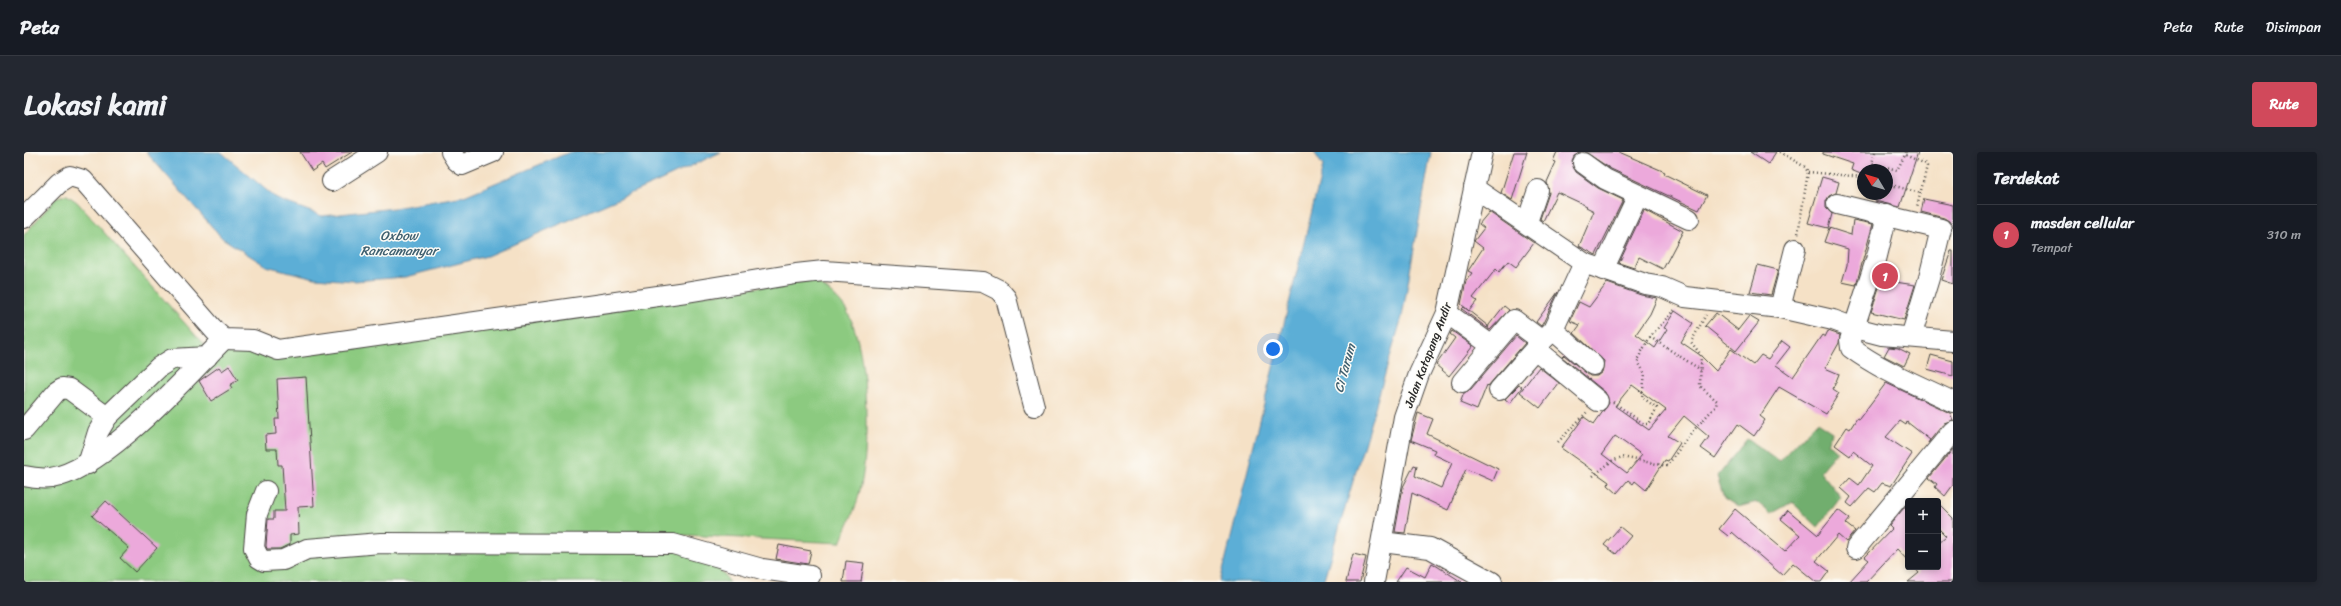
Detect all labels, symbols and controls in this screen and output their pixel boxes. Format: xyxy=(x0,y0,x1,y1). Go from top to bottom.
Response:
text: Peta xyxy=(20,11,59,44)
text: Peta xyxy=(2164,15,2192,40)
text: Rute xyxy=(2214,15,2244,40)
text: Disimpan xyxy=(2266,15,2321,40)
text: Lokasi kami xyxy=(24,80,166,129)
button: Rute xyxy=(2252,82,2317,127)
text: Terdekat xyxy=(1993,163,2059,193)
north arrow xyxy=(1857,164,1893,200)
text: masden cellular xyxy=(2031,210,2134,236)
text: 1 xyxy=(2003,223,2009,246)
text: 310 m xyxy=(2267,223,2301,246)
water label: Oxbow Rancamanyar xyxy=(361,224,440,262)
text: Tempat xyxy=(2031,236,2072,259)
pin: 1 xyxy=(1872,261,1898,291)
street label: Jalan Katapang Andir xyxy=(1397,298,1459,412)
your location xyxy=(1263,339,1283,359)
water label: Ci Tarum xyxy=(1327,340,1362,395)
map controls xyxy=(1905,498,1941,570)
button: + xyxy=(1905,498,1941,534)
button: − xyxy=(1905,534,1941,570)

